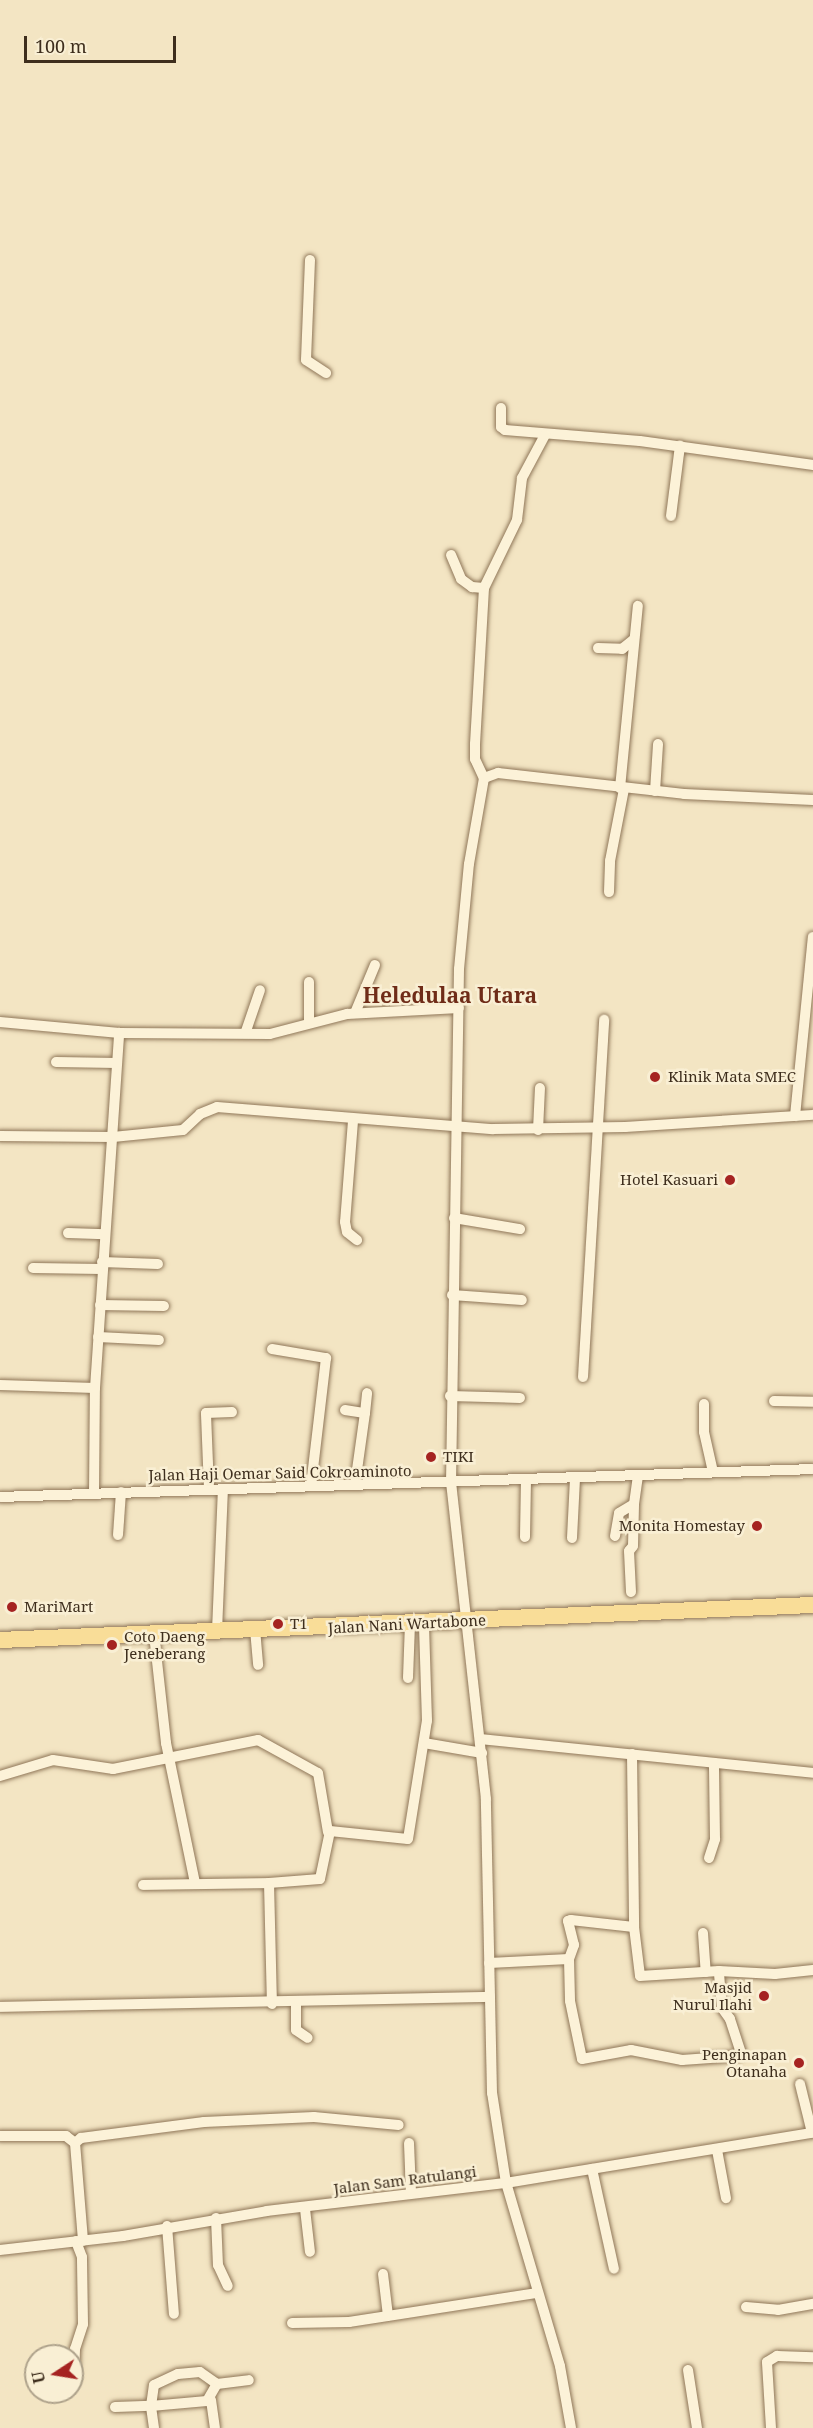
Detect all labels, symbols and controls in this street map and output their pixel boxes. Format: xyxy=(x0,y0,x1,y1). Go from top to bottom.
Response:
scale bar xyxy=(27,24,178,62)
text: 100 m xyxy=(35,34,87,58)
district label: Heledulaa Utara xyxy=(363,982,537,1008)
marker: Klinik Mata SMEC xyxy=(646,1068,664,1086)
place label: Klinik Mata SMEC xyxy=(668,1068,796,1086)
place label: Hotel Kasuari xyxy=(620,1171,718,1189)
marker: Hotel Kasuari xyxy=(723,1173,737,1187)
place label: TIKI xyxy=(443,1448,474,1466)
marker: TIKI xyxy=(424,1450,438,1464)
street label: Jalan Haji Oemar Said Cokroaminoto xyxy=(148,1462,412,1484)
place label: Monita Homestay xyxy=(619,1517,745,1535)
marker: Monita Homestay xyxy=(750,1519,764,1533)
place label: MariMart xyxy=(24,1598,93,1616)
marker: MariMart xyxy=(5,1600,19,1614)
street label: Jalan Nani Wartabone xyxy=(328,1611,486,1637)
place label: T1 xyxy=(290,1615,308,1633)
marker: T1 xyxy=(271,1617,285,1631)
place label: Coto Daeng Jeneberang xyxy=(124,1627,205,1662)
marker: Coto Daeng Jeneberang xyxy=(105,1638,119,1652)
place label: Masjid Nurul Ilahi xyxy=(673,1978,752,2013)
marker: Masjid Nurul Ilahi xyxy=(757,1989,771,2003)
place label: Penginapan Otanaha xyxy=(702,2045,787,2080)
marker: Penginapan Otanaha xyxy=(792,2056,806,2070)
street label: Jalan Sam Ratulangi xyxy=(332,2162,478,2198)
north arrow xyxy=(24,2344,84,2404)
text: U xyxy=(26,2369,50,2385)

